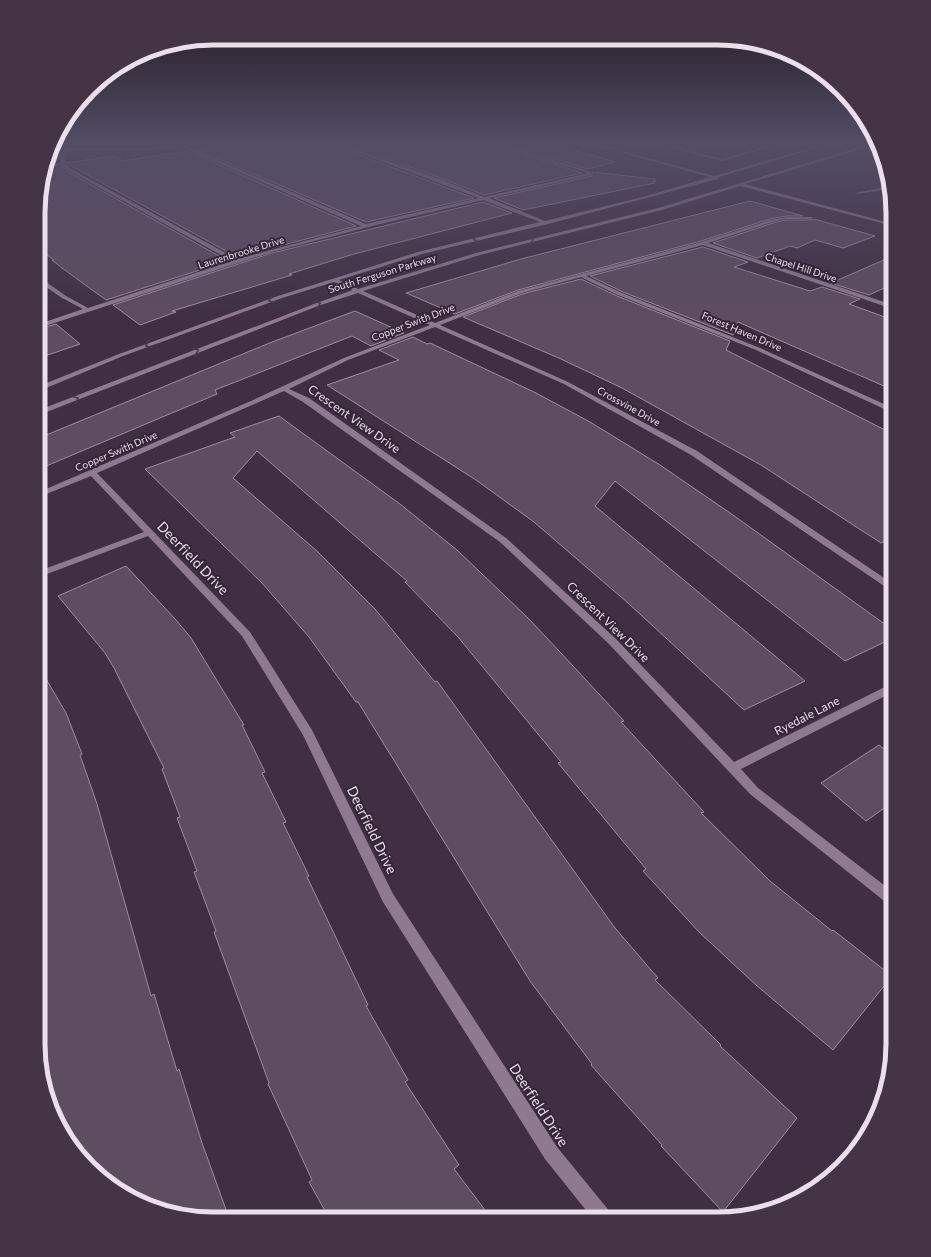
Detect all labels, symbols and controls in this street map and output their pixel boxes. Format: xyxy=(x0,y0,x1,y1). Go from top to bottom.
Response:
street label: Laurenbrooke Drive xyxy=(196,233,286,271)
one-way arrow xyxy=(473,234,480,243)
one-way arrow xyxy=(527,237,534,245)
street label: Chapel Hill Drive xyxy=(764,250,838,284)
street label: South Ferguson Parkway xyxy=(327,251,437,295)
one-way arrow xyxy=(267,296,274,304)
one-way arrow xyxy=(314,301,321,309)
street label: Copper Swith Drive xyxy=(370,301,456,343)
street label: Forest Haven Drive xyxy=(700,309,784,353)
one-way arrow xyxy=(145,340,152,348)
one-way arrow xyxy=(193,347,200,355)
street label: Crescent View Drive xyxy=(306,381,403,455)
street label: Crossvine Drive xyxy=(595,384,663,428)
one-way arrow xyxy=(71,396,79,404)
street label: Copper Swith Drive xyxy=(73,428,159,474)
street label: Deerfield Drive xyxy=(154,517,233,598)
street label: Crescent View Drive xyxy=(564,578,653,664)
street label: Ryedale Lane xyxy=(772,693,842,738)
street label: Deerfield Drive xyxy=(344,783,401,876)
street label: Deerfield Drive xyxy=(506,1060,573,1149)

